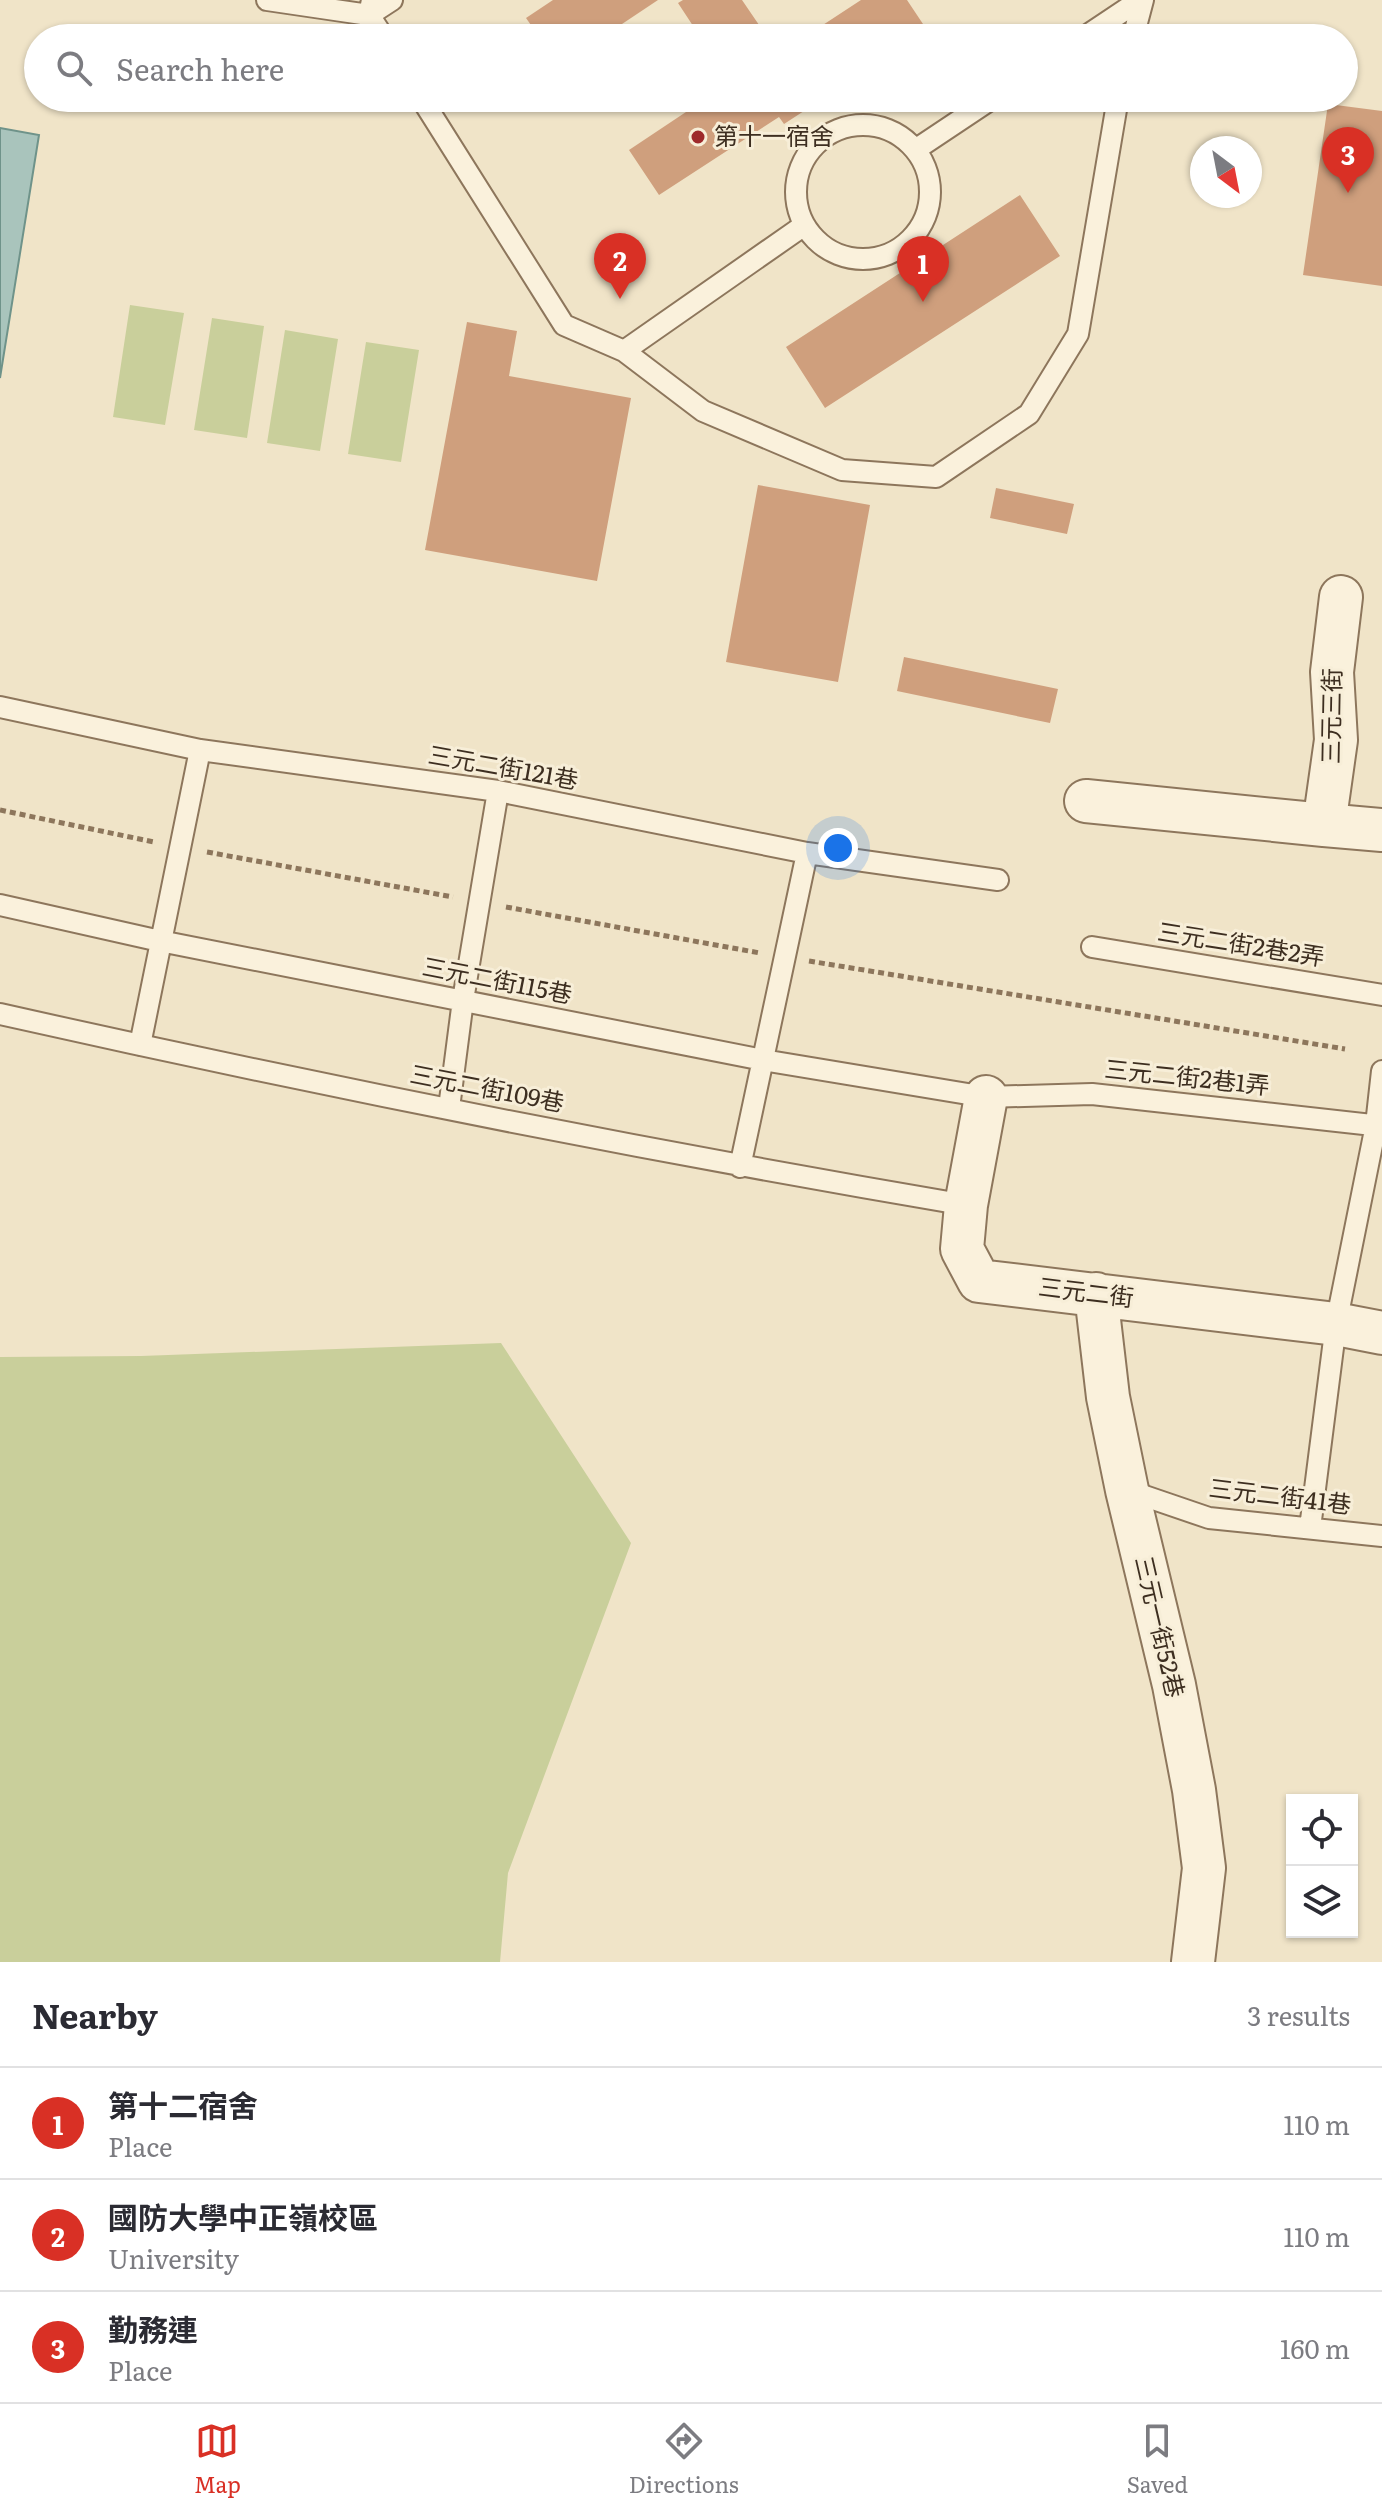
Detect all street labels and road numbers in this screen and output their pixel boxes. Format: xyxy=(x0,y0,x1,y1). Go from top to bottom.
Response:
street label: 三元三街 xyxy=(1311,668,1348,764)
street label: 三元二街121巷 xyxy=(426,735,581,796)
street label: 三元二街2巷2弄 xyxy=(1156,912,1327,973)
street label: 三元二街115巷 xyxy=(420,947,575,1010)
street label: 三元二街2巷1弄 xyxy=(1103,1049,1272,1102)
street label: 三元二街109巷 xyxy=(407,1054,567,1119)
street label: 三元二街 xyxy=(1037,1267,1136,1314)
street label: 三元二街41巷 xyxy=(1207,1468,1353,1521)
street label: 三元一街52巷 xyxy=(1128,1552,1195,1701)

